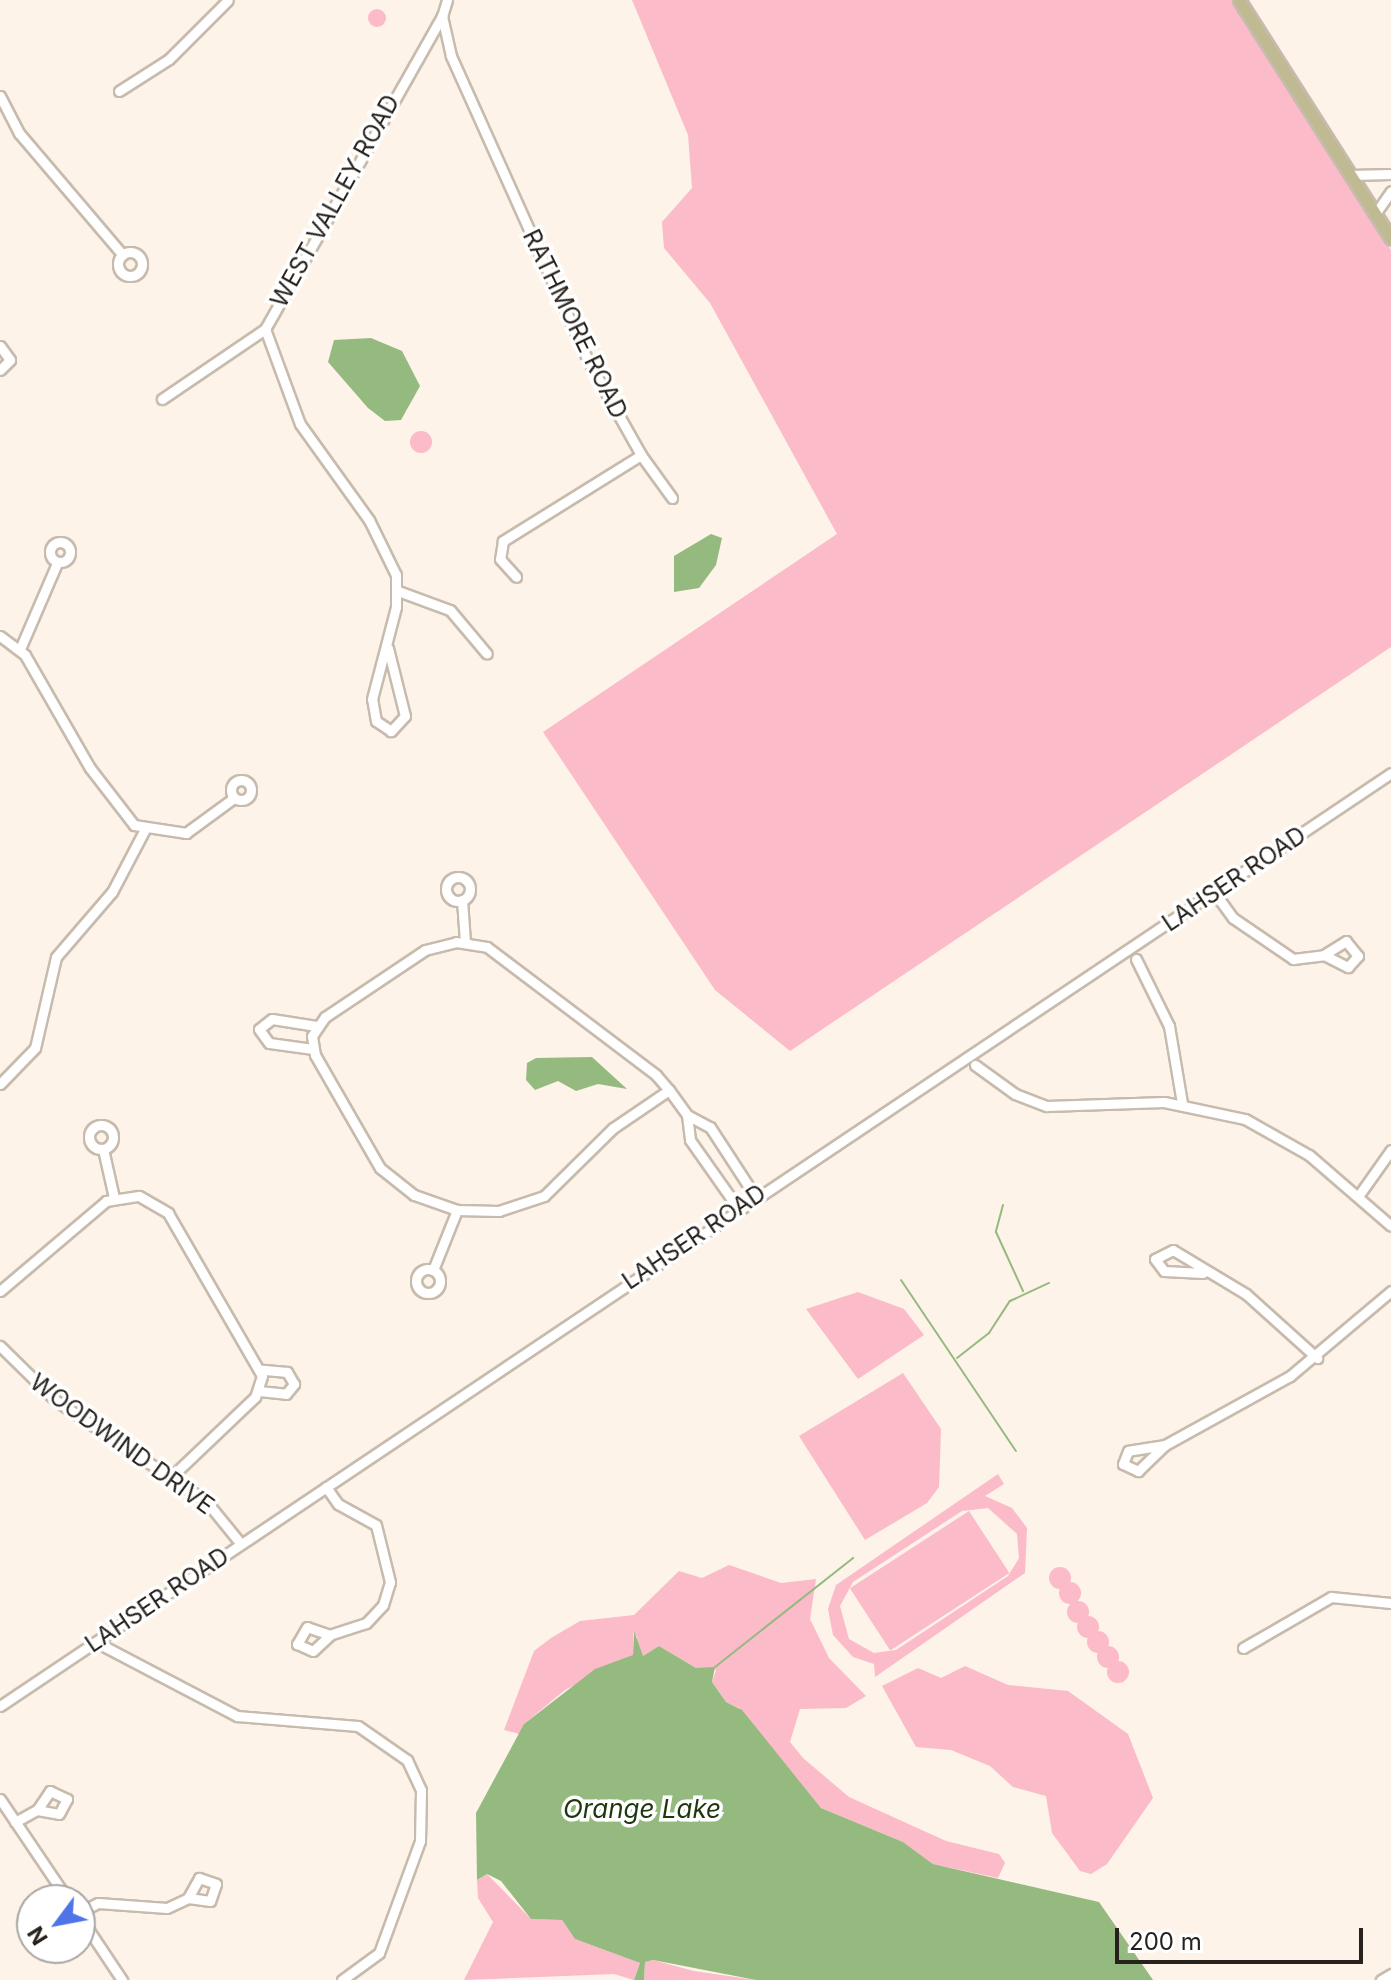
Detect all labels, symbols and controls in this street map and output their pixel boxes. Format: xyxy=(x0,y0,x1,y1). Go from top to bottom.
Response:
street label: WEST VALLEY ROAD xyxy=(265,90,405,312)
street label: RATHMORE ROAD xyxy=(517,225,633,423)
street label: LAHSER ROAD xyxy=(1157,820,1311,938)
street label: LAHSER ROAD xyxy=(617,1178,771,1296)
street label: WOODWIND DRIVE xyxy=(24,1368,220,1520)
street label: LAHSER ROAD xyxy=(80,1541,234,1659)
water label: Orange Lake xyxy=(563,1793,721,1825)
north arrow xyxy=(16,1884,96,1964)
scale bar xyxy=(1119,1912,1367,1962)
text: N xyxy=(22,1922,53,1950)
text: 200 m xyxy=(1129,1927,1202,1956)

